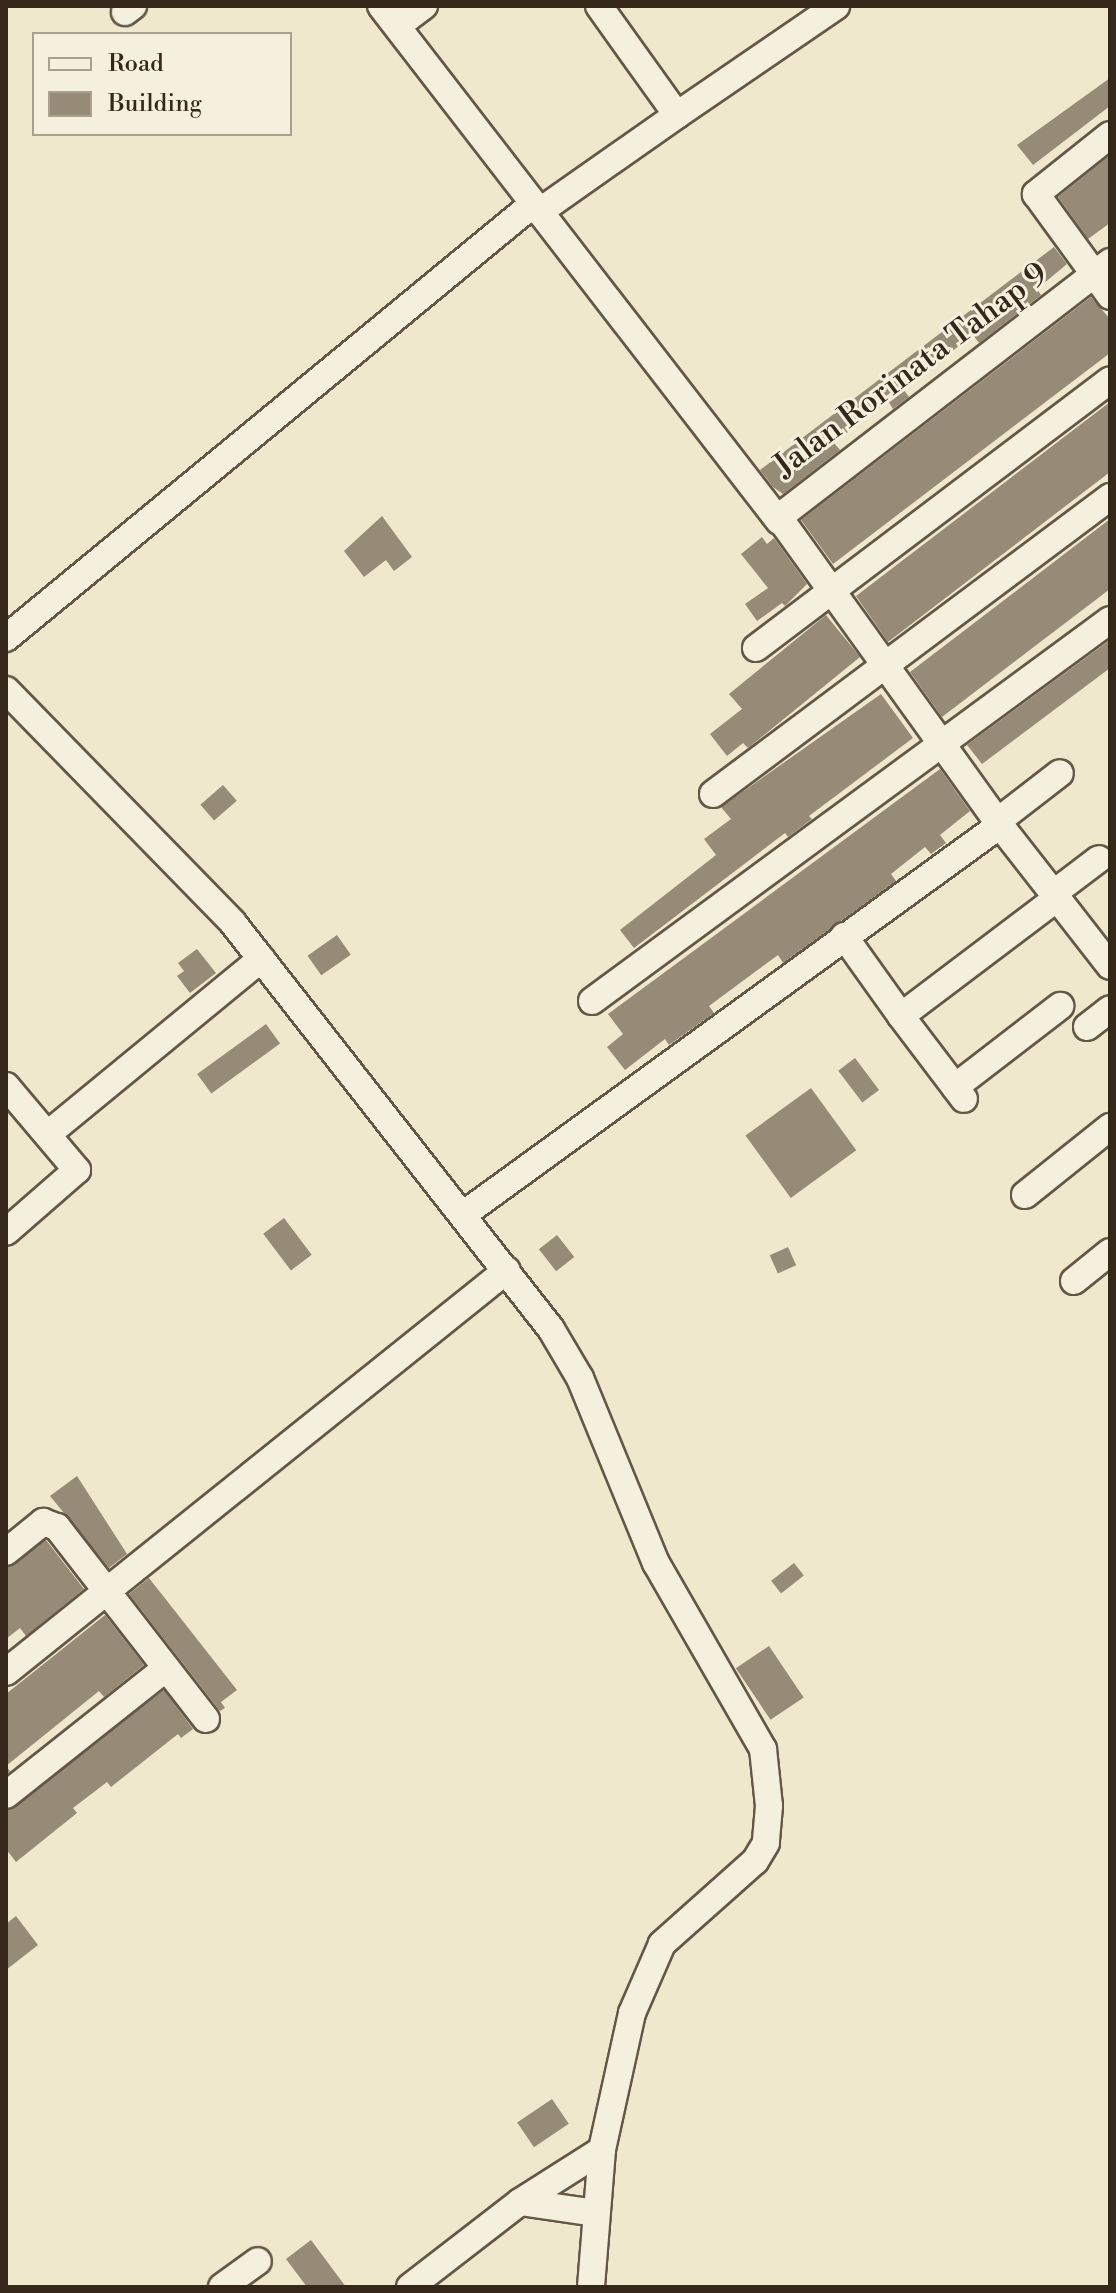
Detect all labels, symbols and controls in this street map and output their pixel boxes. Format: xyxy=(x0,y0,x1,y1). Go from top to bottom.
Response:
legend xyxy=(32,32,292,136)
text: Road xyxy=(108,49,164,79)
text: Building xyxy=(108,89,202,119)
street label: Jalan Rorinata Tahap 9 xyxy=(767,255,1055,485)

